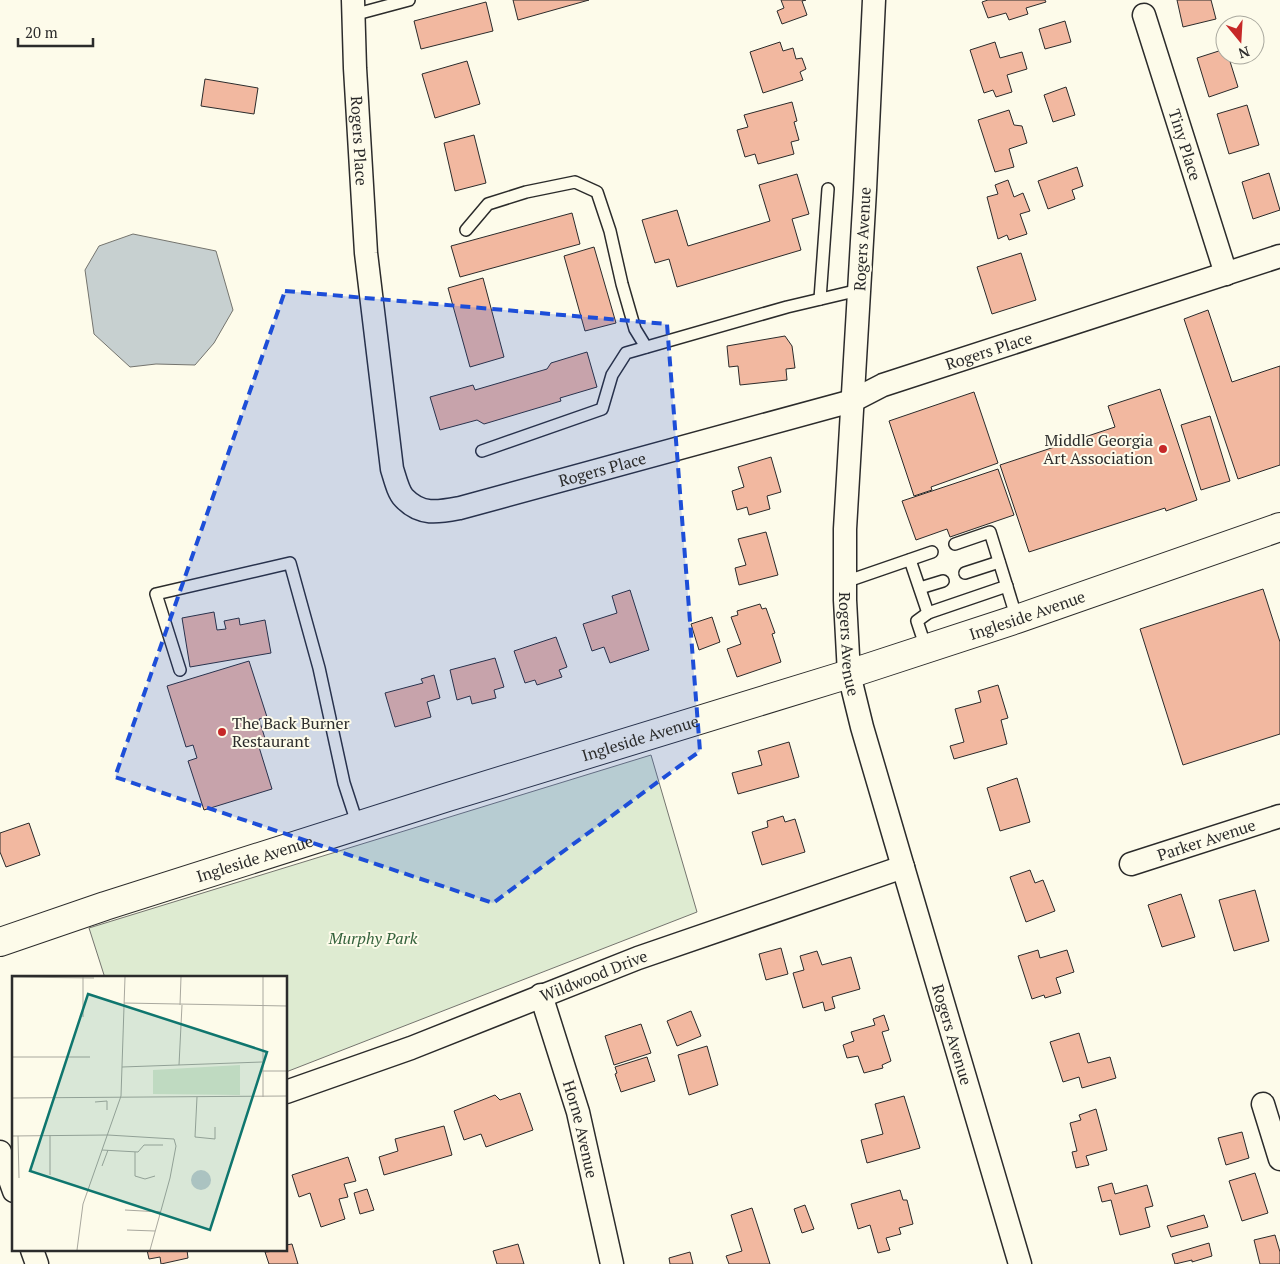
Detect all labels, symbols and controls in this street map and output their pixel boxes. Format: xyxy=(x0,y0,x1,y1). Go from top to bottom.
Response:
scale bar xyxy=(18,15,92,47)
north arrow xyxy=(1215,15,1265,65)
text: 20 m xyxy=(25,22,58,42)
text: N xyxy=(1236,42,1252,64)
street label: Rogers Place xyxy=(346,95,373,186)
street label: Tiny Place xyxy=(1163,106,1207,183)
street label: Rogers Avenue xyxy=(848,186,876,292)
street label: Rogers Place xyxy=(943,326,1035,375)
place label: Middle Georgia Art Association xyxy=(1043,429,1153,469)
marker: Middle Georgia Art Association xyxy=(1157,443,1169,455)
street label: Rogers Place xyxy=(556,447,648,492)
street label: Ingleside Avenue xyxy=(966,585,1088,645)
street label: Rogers Avenue xyxy=(834,592,865,698)
street label: Ingleside Avenue xyxy=(579,710,701,766)
place label: The Back Burner Restaurant xyxy=(232,712,350,752)
marker: The Back Burner Restaurant xyxy=(216,726,228,738)
street label: Parker Avenue xyxy=(1154,814,1258,866)
street label: Ingleside Avenue xyxy=(194,830,316,887)
park label: Murphy Park xyxy=(328,927,418,949)
street label: Wildwood Drive xyxy=(537,945,650,1007)
inset map xyxy=(12,976,288,1252)
street label: Rogers Avenue xyxy=(927,981,978,1088)
street label: Horne Avenue xyxy=(558,1077,603,1180)

